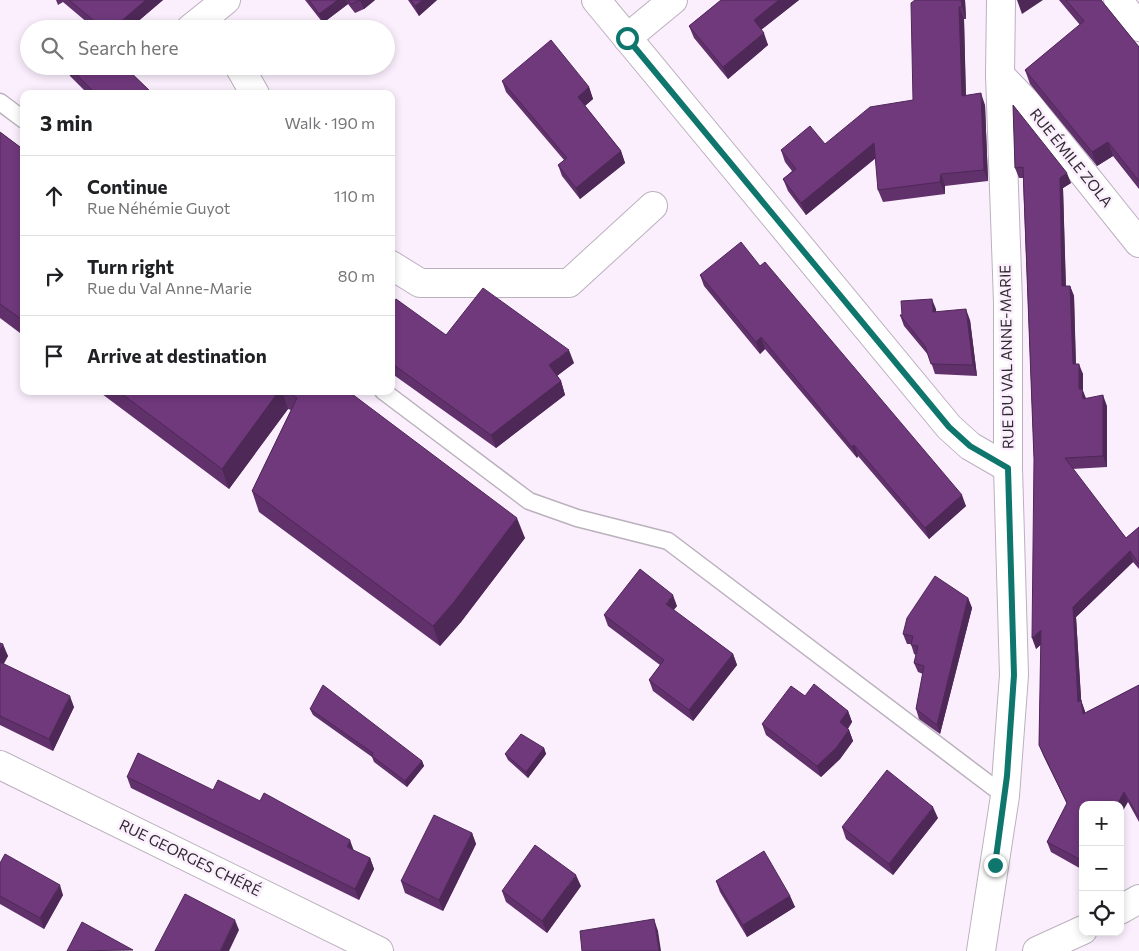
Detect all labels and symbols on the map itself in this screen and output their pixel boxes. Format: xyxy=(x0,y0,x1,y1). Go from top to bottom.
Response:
route start xyxy=(616,27,639,50)
street label: RUE ÉMILE ZOLA xyxy=(1027,104,1118,210)
street label: RUE DU VAL ANNE-MARIE xyxy=(995,265,1017,449)
street label: RUE GEORGES CHÉRÉ xyxy=(117,814,265,899)
route end xyxy=(984,854,1007,877)

